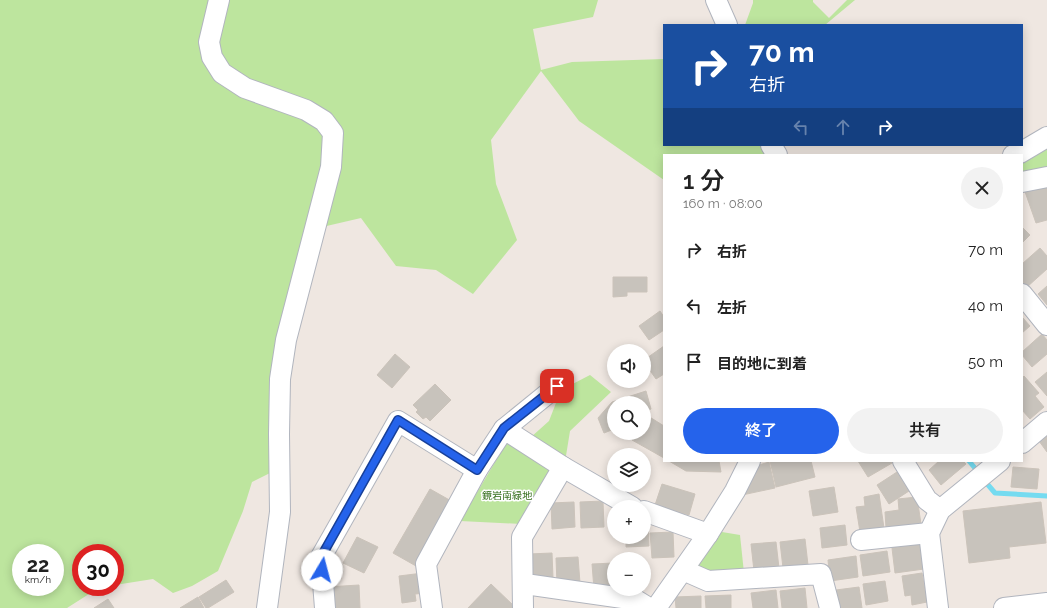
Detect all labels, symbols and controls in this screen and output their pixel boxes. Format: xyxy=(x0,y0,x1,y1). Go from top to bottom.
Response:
text: 70 m xyxy=(749,36,815,69)
icon: right xyxy=(683,40,735,92)
text: 右折 xyxy=(749,74,785,95)
icon: left xyxy=(790,116,812,138)
icon: ahead xyxy=(832,116,854,138)
icon: right xyxy=(874,116,896,138)
text: 1 分 xyxy=(683,166,724,195)
button: close xyxy=(961,167,1003,209)
text: 160 m · 08:00 xyxy=(683,196,763,211)
icon: right xyxy=(683,239,705,261)
text: 70 m xyxy=(968,241,1003,259)
text: 右折 xyxy=(717,243,747,261)
icon: left xyxy=(683,295,705,317)
text: 40 m xyxy=(968,297,1003,315)
text: 左折 xyxy=(717,299,747,317)
map controls xyxy=(607,344,651,596)
button: sound xyxy=(607,344,651,388)
icon: arrive xyxy=(683,351,705,373)
text: 50 m xyxy=(968,353,1003,371)
text: 目的地に到着 xyxy=(717,355,807,373)
pin xyxy=(540,369,574,403)
icon: arrive xyxy=(546,375,568,397)
button: search xyxy=(607,396,651,440)
button: 終了 xyxy=(683,408,839,454)
button: 共有 xyxy=(847,408,1003,454)
button: layers xyxy=(607,448,651,492)
park label: 鏡岩南緑地 xyxy=(482,490,533,501)
button: + xyxy=(607,500,651,544)
speed limit sign: 30 xyxy=(72,544,124,596)
position arrow xyxy=(301,549,343,591)
button: − xyxy=(607,552,651,596)
text: 22 xyxy=(27,553,49,577)
text: km/h xyxy=(25,574,51,585)

